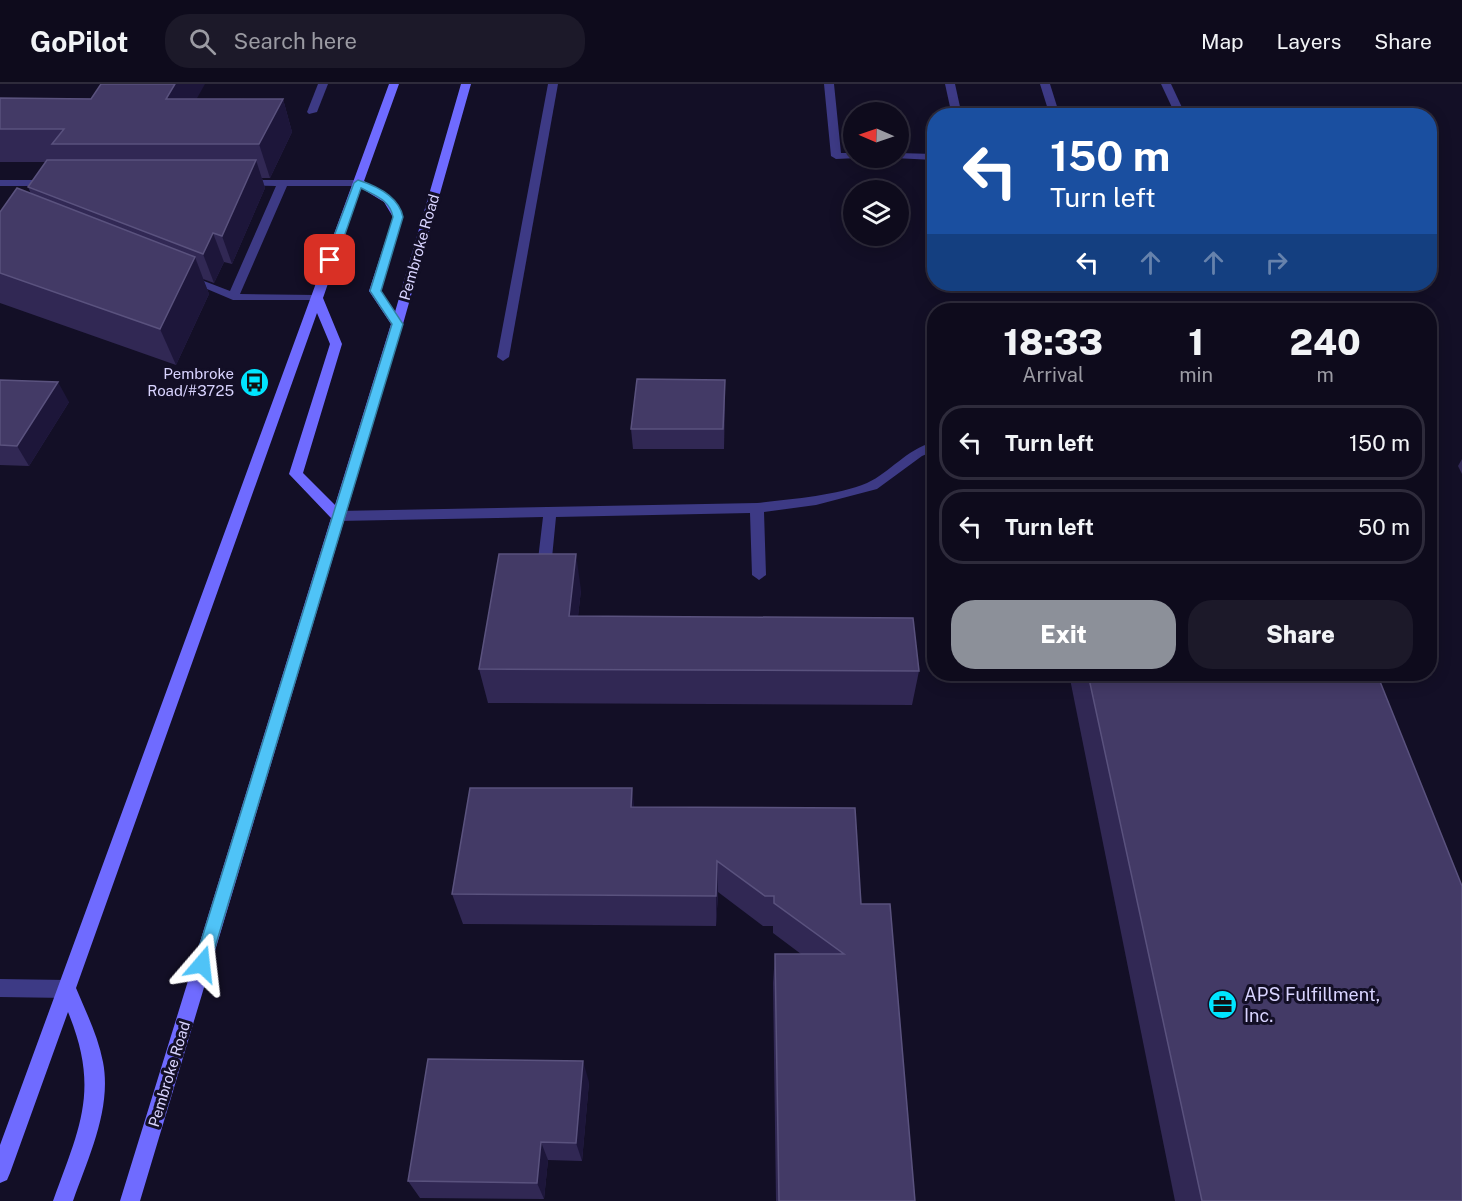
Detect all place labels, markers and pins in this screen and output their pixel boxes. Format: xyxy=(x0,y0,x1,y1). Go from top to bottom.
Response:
pin xyxy=(304,234,355,285)
place label: Pembroke Road/#3725 xyxy=(147,365,234,399)
bus stop icon: Pembroke Road/#3725 xyxy=(239,366,271,398)
place label: APS Fulfillment, Inc. xyxy=(1244,984,1380,1026)
office icon: APS Fulfillment, Inc. xyxy=(1207,988,1239,1020)

